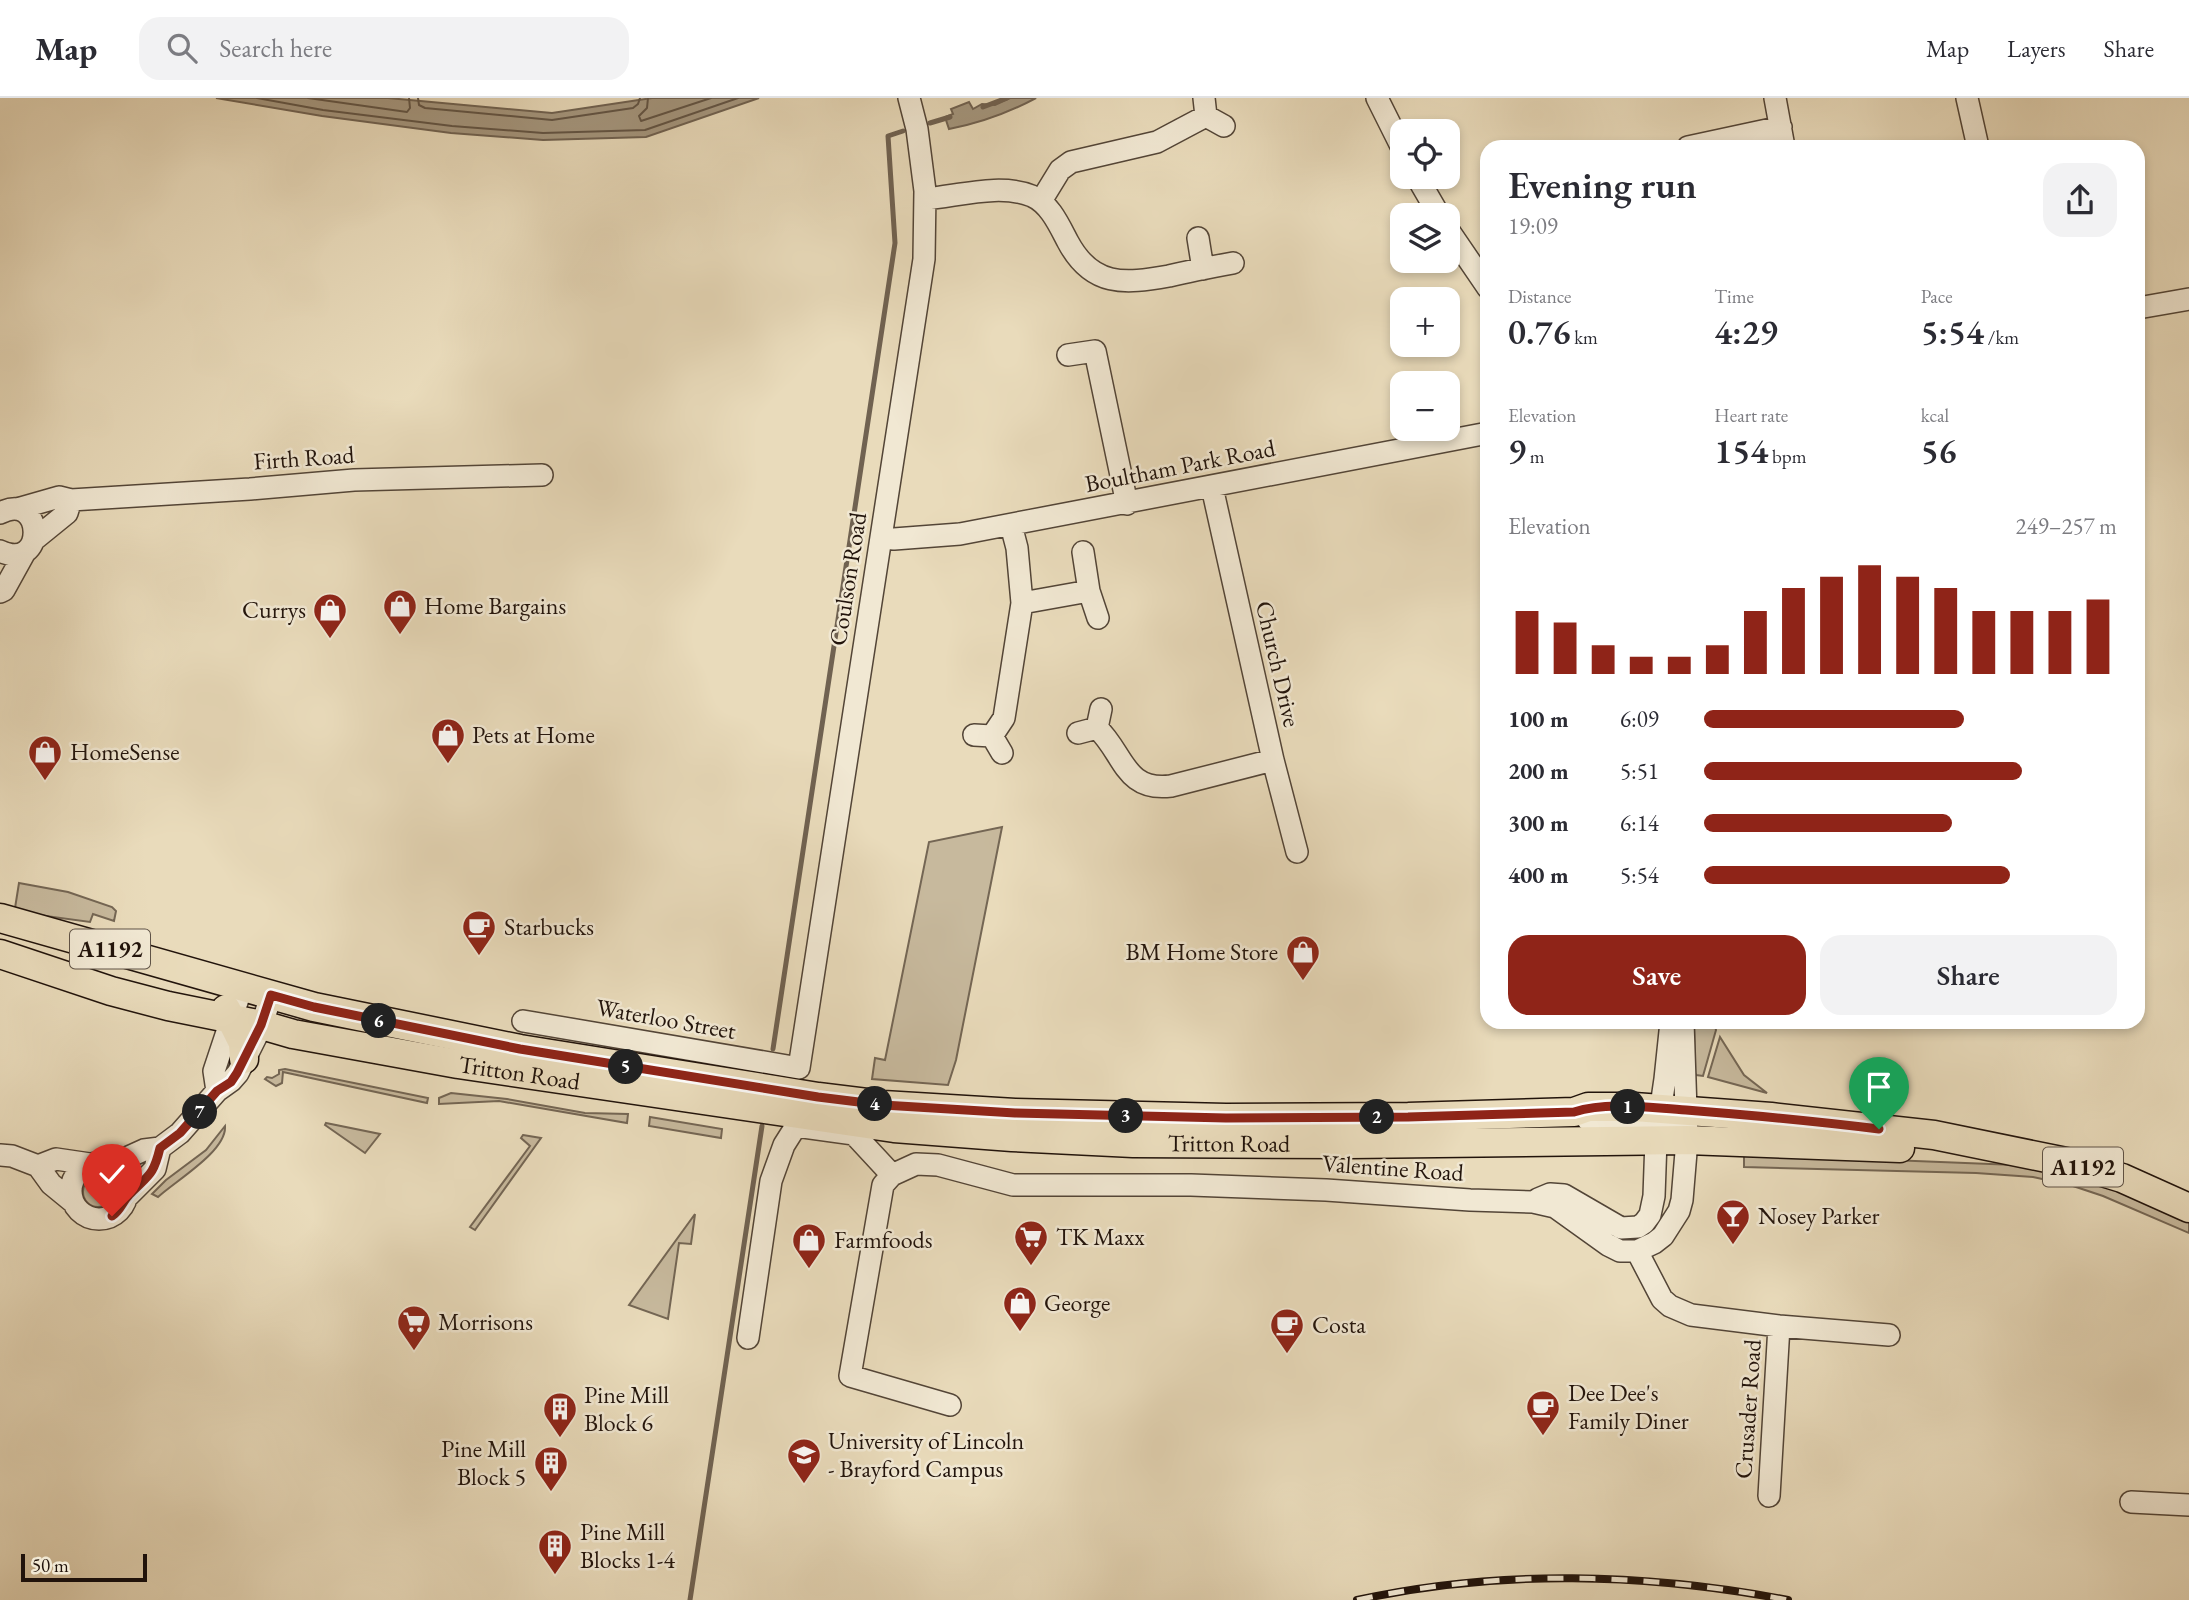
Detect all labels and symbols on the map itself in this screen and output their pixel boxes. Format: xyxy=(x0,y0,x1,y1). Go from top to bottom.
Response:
street label: Boultham Park Road xyxy=(1082,432,1279,499)
street label: Firth Road xyxy=(252,438,356,476)
street label: Coulson Road xyxy=(822,509,873,648)
shop icon: Home Bargains xyxy=(381,587,419,636)
place label: Home Bargains xyxy=(424,590,566,621)
shop icon: Currys xyxy=(311,591,349,640)
place label: Currys xyxy=(242,594,306,625)
street label: Church Drive xyxy=(1249,598,1308,730)
shop icon: Pets at Home xyxy=(429,716,467,765)
place label: Pets at Home xyxy=(472,719,595,750)
shop icon: HomeSense xyxy=(26,733,64,782)
place label: HomeSense xyxy=(70,736,180,767)
cafe icon: Starbucks xyxy=(460,908,498,957)
place label: Starbucks xyxy=(504,911,594,942)
road number: A1192 xyxy=(70,930,150,968)
shop icon: BM Home Store xyxy=(1284,933,1322,982)
place label: BM Home Store xyxy=(1125,936,1278,967)
street label: Waterloo Street xyxy=(594,991,739,1046)
pin: 6 xyxy=(362,1004,396,1038)
street label: Tritton Road xyxy=(457,1048,583,1097)
pin: 5 xyxy=(608,1049,644,1084)
pin xyxy=(1849,1057,1909,1129)
pin: 4 xyxy=(858,1086,892,1122)
pin: 1 xyxy=(1610,1090,1646,1124)
pin: 7 xyxy=(182,1094,218,1130)
pin: 3 xyxy=(1108,1098,1144,1134)
pin: 2 xyxy=(1360,1100,1394,1134)
street label: Tritton Road xyxy=(1168,1127,1291,1159)
pin xyxy=(82,1144,142,1216)
street label: Valentine Road xyxy=(1321,1147,1466,1188)
road number: A1192 xyxy=(2043,1148,2123,1186)
bar icon: Nosey Parker xyxy=(1714,1197,1752,1246)
place label: Nosey Parker xyxy=(1758,1200,1880,1231)
supermarket icon: TK Maxx xyxy=(1012,1218,1050,1267)
shop icon: Farmfoods xyxy=(790,1221,828,1270)
place label: TK Maxx xyxy=(1056,1221,1145,1252)
place label: Farmfoods xyxy=(834,1224,933,1255)
shop icon: George xyxy=(1001,1284,1039,1333)
place label: George xyxy=(1044,1287,1110,1318)
supermarket icon: Morrisons xyxy=(395,1303,433,1352)
place label: Morrisons xyxy=(438,1306,533,1337)
cafe icon: Costa xyxy=(1268,1306,1306,1355)
place label: Costa xyxy=(1312,1309,1366,1340)
street label: Crusader Road xyxy=(1727,1337,1768,1480)
place label: Dee Dee's Family Diner xyxy=(1568,1377,1689,1436)
place label: Pine Mill Block 6 xyxy=(584,1379,669,1438)
cafe icon: Dee Dee's Family Diner xyxy=(1524,1388,1562,1437)
building icon: Pine Mill Block 6 xyxy=(541,1390,579,1439)
place label: University of Lincoln - Brayford Campus xyxy=(828,1425,1024,1484)
place label: Pine Mill Block 5 xyxy=(441,1433,526,1492)
school or university icon: University of Lincoln - Brayford Campus xyxy=(785,1436,823,1485)
building icon: Pine Mill Block 5 xyxy=(532,1444,570,1493)
place label: Pine Mill Blocks 1-4 xyxy=(580,1516,675,1575)
building icon: Pine Mill Blocks 1-4 xyxy=(536,1527,574,1576)
scale bar xyxy=(21,1551,147,1583)

